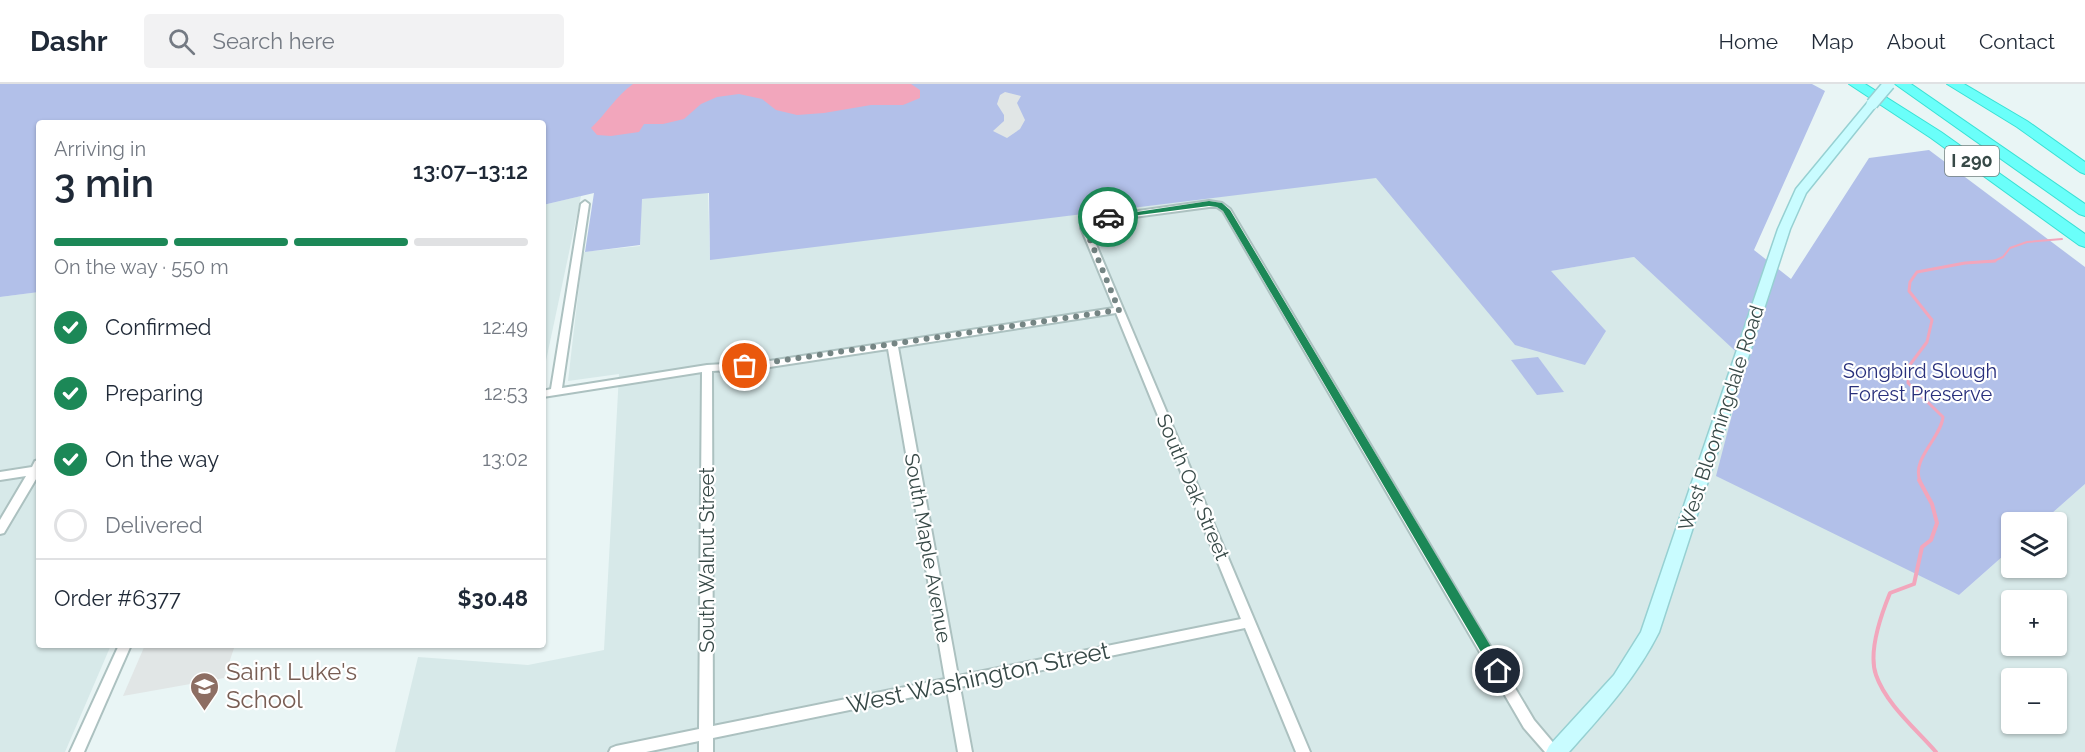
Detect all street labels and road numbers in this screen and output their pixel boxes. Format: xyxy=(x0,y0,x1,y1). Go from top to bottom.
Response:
road number: I 290 xyxy=(1945,146,1999,176)
street label: West Bloomingdale Road xyxy=(1673,302,1769,534)
street label: South Oak Street xyxy=(1151,410,1235,564)
street label: South Maple Avenue xyxy=(900,451,957,645)
street label: South Walnut Street xyxy=(695,467,719,653)
street label: West Washington Street xyxy=(844,635,1112,720)

